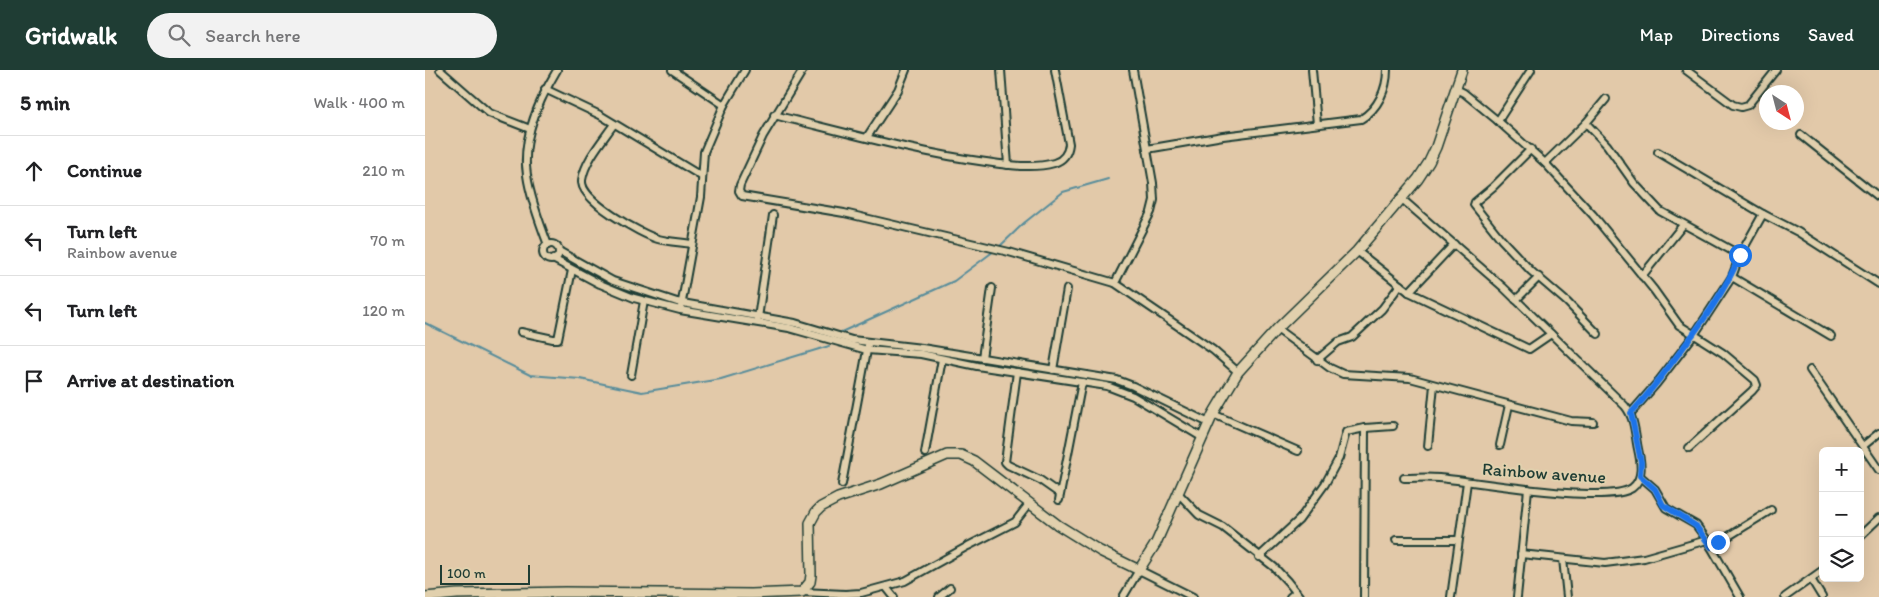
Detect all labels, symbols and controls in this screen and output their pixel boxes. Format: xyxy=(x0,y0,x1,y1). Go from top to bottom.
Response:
search box xyxy=(147,13,497,58)
text: Gridwalk xyxy=(25,21,117,50)
icon: search xyxy=(165,21,193,49)
text: Search here xyxy=(205,24,301,47)
text: Map xyxy=(1640,24,1673,46)
text: Directions xyxy=(1701,24,1780,46)
text: Saved xyxy=(1808,24,1854,46)
north arrow xyxy=(1759,85,1804,130)
text: 5 min xyxy=(20,90,70,115)
text: Walk · 400 m xyxy=(313,93,405,112)
icon: ahead xyxy=(20,157,48,185)
text: Continue xyxy=(67,159,142,182)
text: 210 m xyxy=(362,161,405,180)
text: Turn left xyxy=(67,220,137,243)
icon: left xyxy=(20,227,48,255)
text: 70 m xyxy=(370,231,405,250)
text: Rainbow avenue xyxy=(67,243,177,262)
route start xyxy=(1729,244,1752,267)
icon: left xyxy=(20,297,48,325)
text: Turn left xyxy=(67,299,137,322)
text: 120 m xyxy=(362,301,405,320)
icon: arrive xyxy=(20,367,48,395)
text: Arrive at destination xyxy=(67,369,234,392)
map controls xyxy=(1819,447,1864,582)
button: + xyxy=(1819,447,1864,492)
street label: Rainbow avenue xyxy=(1481,458,1607,488)
button: − xyxy=(1819,492,1864,537)
route end xyxy=(1707,531,1730,554)
button: layers xyxy=(1819,537,1864,582)
scale bar xyxy=(440,562,530,585)
text: 100 m xyxy=(447,565,486,582)

